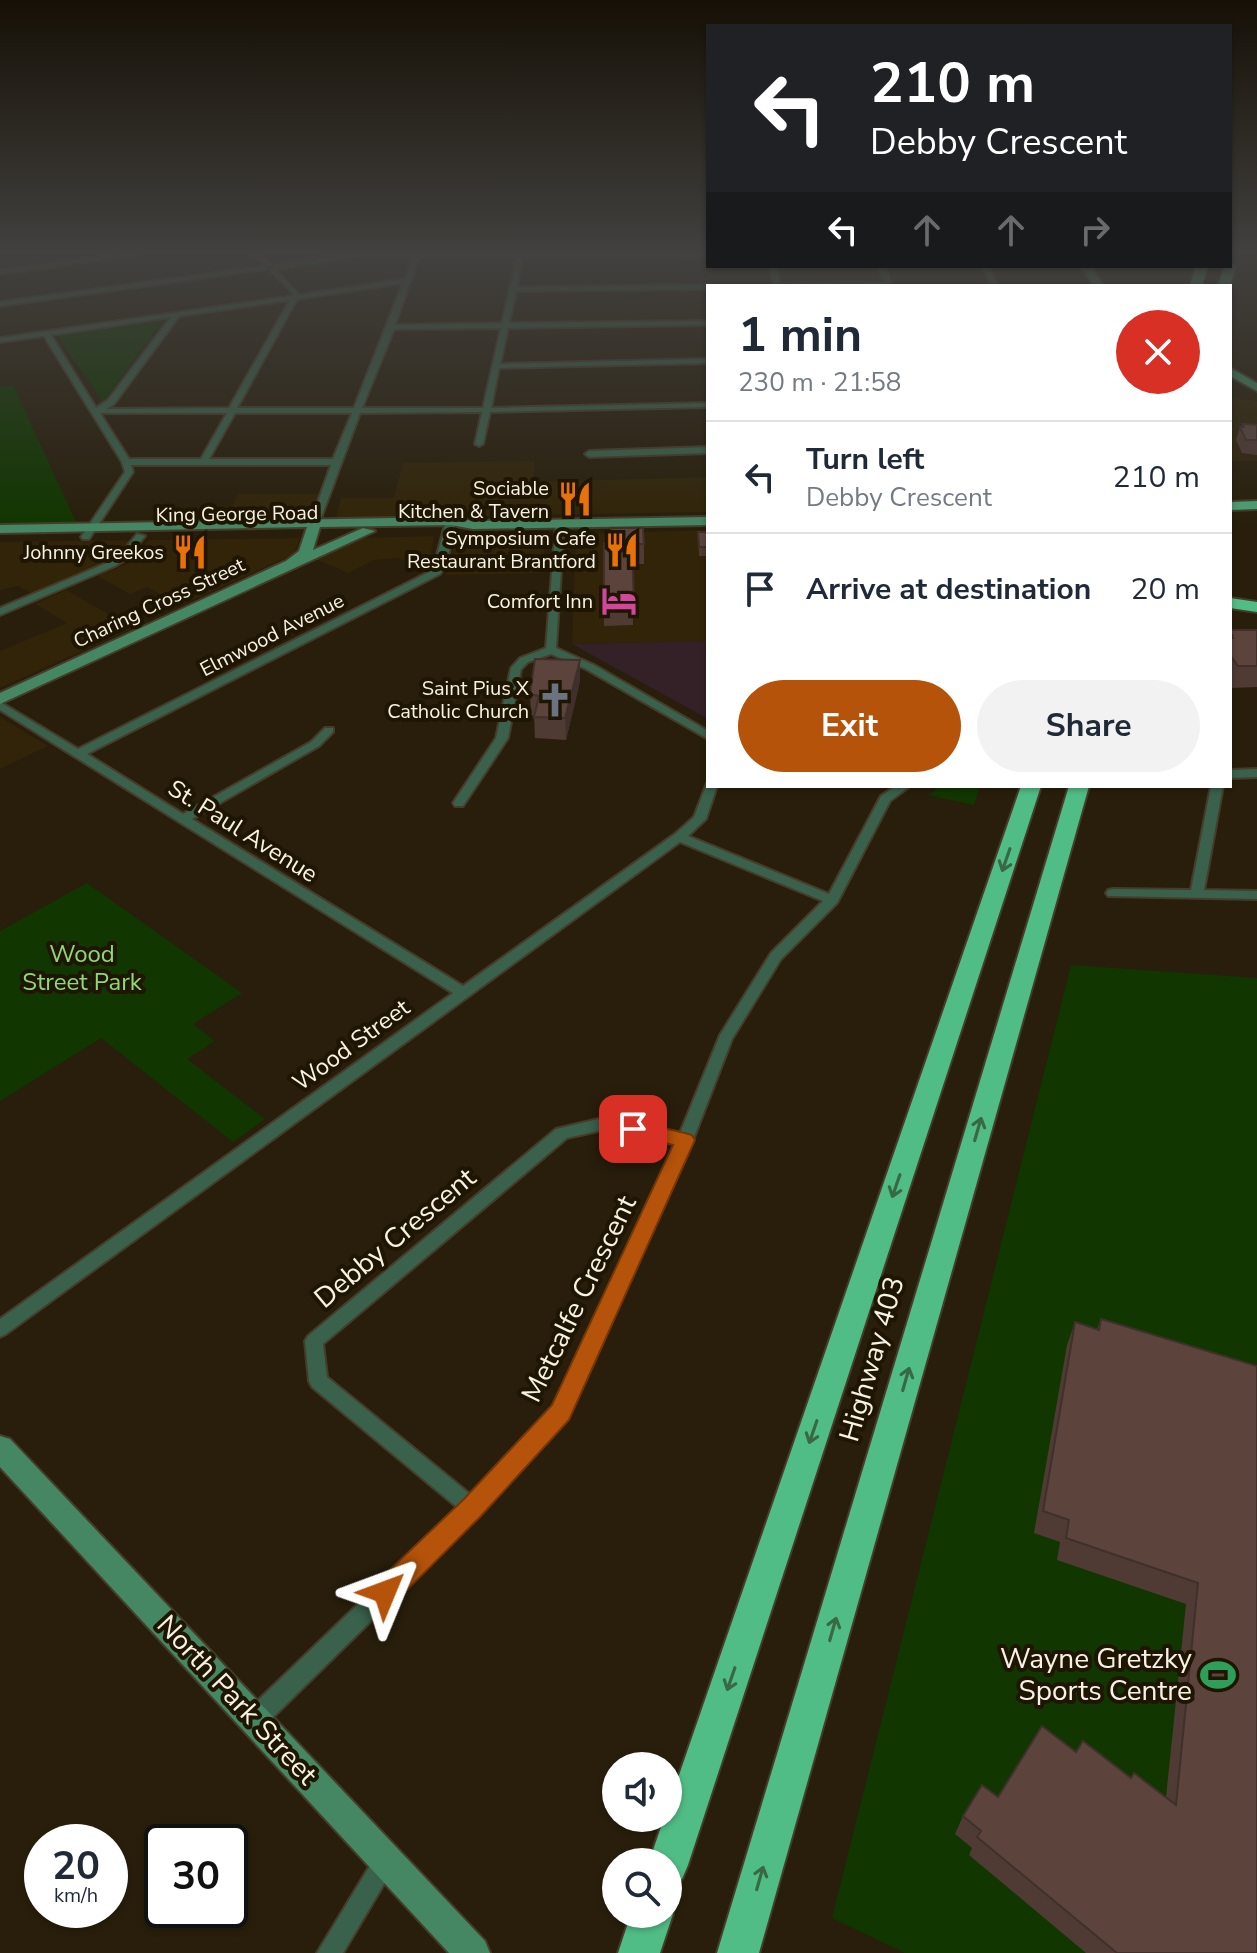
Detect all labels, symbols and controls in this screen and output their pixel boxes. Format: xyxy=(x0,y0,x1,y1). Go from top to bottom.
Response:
text: 210 m xyxy=(870,45,1035,122)
icon: left xyxy=(738,56,842,160)
text: Debby Crescent xyxy=(870,118,1127,167)
icon: left xyxy=(821,208,865,252)
icon: ahead xyxy=(905,208,949,252)
icon: ahead xyxy=(989,208,1033,252)
icon: right xyxy=(1073,208,1117,252)
text: 1 min xyxy=(738,302,862,368)
button: close xyxy=(1116,310,1200,394)
text: 230 m · 21:58 xyxy=(738,365,901,400)
text: Turn left xyxy=(806,439,924,480)
icon: left xyxy=(738,455,782,499)
text: 210 m xyxy=(1113,457,1200,498)
place label: Sociable Kitchen & Tavern xyxy=(398,475,549,525)
restaurant icon: Sociable Kitchen & Tavern xyxy=(556,480,594,518)
text: Debby Crescent xyxy=(806,480,992,515)
street label: King George Road xyxy=(155,499,319,529)
place label: Symposium Cafe Restaurant Brantford xyxy=(407,525,596,575)
restaurant icon: Symposium Cafe Restaurant Brantford xyxy=(603,531,641,569)
restaurant icon: Johnny Greekos xyxy=(171,533,209,571)
place label: Johnny Greekos xyxy=(23,539,164,566)
street label: Charing Cross Street xyxy=(69,551,250,655)
icon: arrive xyxy=(738,567,782,611)
text: Arrive at destination xyxy=(806,569,1091,610)
text: 20 m xyxy=(1131,569,1200,610)
hotel icon: Comfort Inn xyxy=(600,582,638,620)
street label: Elmwood Avenue xyxy=(195,587,349,683)
place label: Comfort Inn xyxy=(487,588,593,615)
place label: Saint Pius X Catholic Church xyxy=(387,675,529,725)
button: Exit xyxy=(738,680,961,772)
button: Share xyxy=(977,680,1200,772)
church icon: Saint Pius X Catholic Church xyxy=(536,681,574,719)
street label: St. Paul Avenue xyxy=(162,772,324,890)
one-way arrow xyxy=(997,847,1012,872)
park label: Wood Street Park xyxy=(22,938,143,998)
street label: Wood Street xyxy=(286,991,416,1098)
pin xyxy=(599,1095,667,1163)
icon: arrive xyxy=(611,1107,655,1151)
one-way arrow xyxy=(971,1117,986,1143)
street label: Debby Crescent xyxy=(306,1159,484,1317)
one-way arrow xyxy=(888,1173,903,1198)
street label: Metcalfe Crescent xyxy=(512,1189,646,1409)
street label: Highway 403 xyxy=(830,1272,914,1446)
one-way arrow xyxy=(899,1367,914,1392)
one-way arrow xyxy=(805,1420,820,1445)
position arrow xyxy=(343,1550,427,1634)
street label: North Park Street xyxy=(148,1607,326,1793)
one-way arrow xyxy=(826,1616,841,1642)
place label: Wayne Gretzky Sports Centre xyxy=(1000,1640,1193,1710)
sports icon: Wayne Gretzky Sports Centre xyxy=(1199,1656,1237,1694)
one-way arrow xyxy=(722,1666,737,1691)
map controls xyxy=(602,1752,682,1928)
button: sound xyxy=(602,1752,682,1832)
speed limit sign: 30 xyxy=(144,1824,248,1928)
text: 20 xyxy=(52,1839,100,1893)
button: search xyxy=(602,1848,682,1928)
one-way arrow xyxy=(753,1866,768,1892)
text: km/h xyxy=(54,1882,98,1909)

